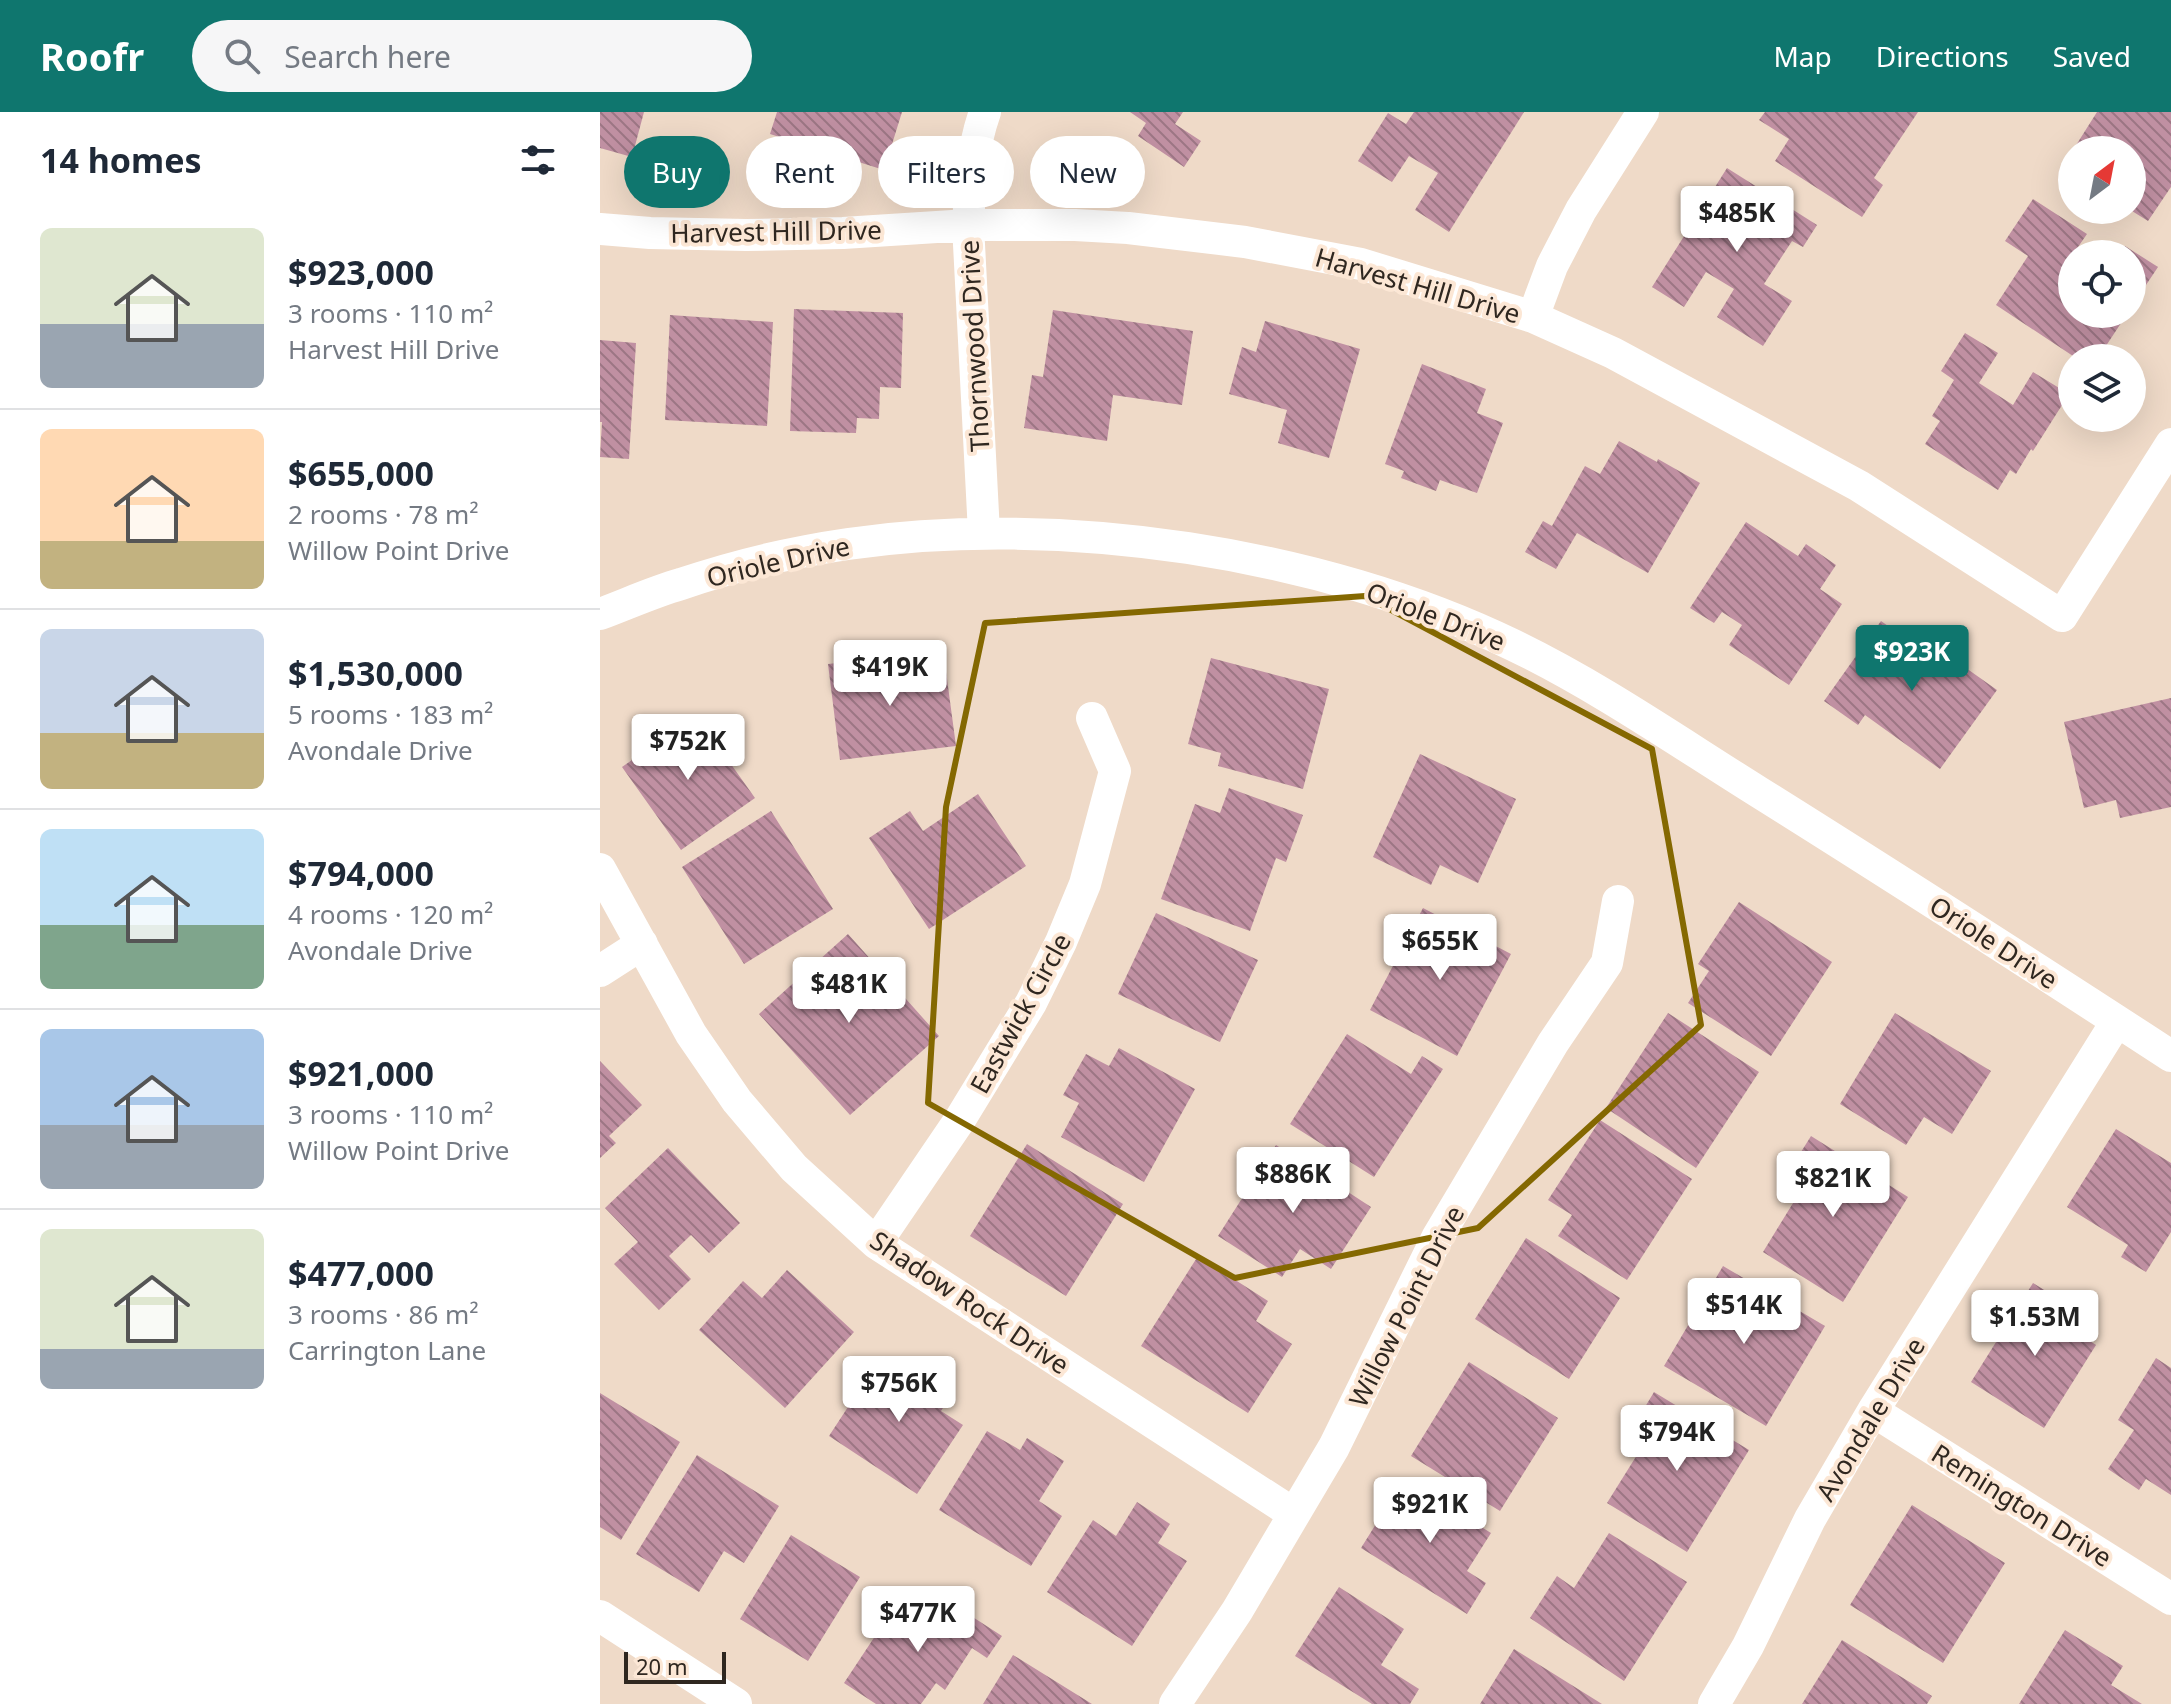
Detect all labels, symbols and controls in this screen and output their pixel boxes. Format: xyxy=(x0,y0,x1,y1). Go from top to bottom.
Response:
search box xyxy=(192,20,752,92)
text: Roofr xyxy=(40,30,144,82)
icon: search xyxy=(220,34,264,78)
text: Search here xyxy=(284,36,451,77)
text: Map xyxy=(1773,37,1832,75)
text: Directions xyxy=(1876,37,2009,75)
text: Saved xyxy=(2053,37,2131,75)
chip: Buy xyxy=(624,136,730,208)
chip: Rent xyxy=(746,136,862,208)
chip: Filters xyxy=(878,136,1014,208)
chip: New xyxy=(1030,136,1145,208)
north arrow xyxy=(2058,136,2146,224)
map controls xyxy=(2058,136,2146,432)
text: 14 homes xyxy=(40,137,202,183)
icon: filters xyxy=(516,138,560,182)
pin: $485K xyxy=(1681,186,1793,254)
text: $485K xyxy=(1699,194,1775,230)
street label: Harvest Hill Drive xyxy=(670,211,882,251)
street label: Thornwood Drive xyxy=(950,239,998,453)
street label: Harvest Hill Drive xyxy=(1311,239,1525,331)
button: locate xyxy=(2058,240,2146,328)
text: $923,000 xyxy=(288,249,434,295)
icon: home xyxy=(104,260,200,356)
text: 3 rooms · 110 m² xyxy=(288,295,493,331)
text: Harvest Hill Drive xyxy=(288,331,500,367)
button: layers xyxy=(2058,344,2146,432)
text: $655,000 xyxy=(288,450,434,496)
icon: home xyxy=(104,461,200,557)
text: 2 rooms · 78 m² xyxy=(288,496,478,532)
street label: Oriole Drive xyxy=(703,527,853,595)
text: Willow Point Drive xyxy=(288,532,509,568)
street label: Oriole Drive xyxy=(1361,573,1511,659)
pin: $923K xyxy=(1856,625,1968,693)
text: $923K xyxy=(1874,633,1950,669)
pin: $419K xyxy=(834,640,946,708)
text: $419K xyxy=(852,648,928,684)
text: $1,530,000 xyxy=(288,650,463,696)
icon: home xyxy=(104,661,200,757)
text: 5 rooms · 183 m² xyxy=(288,696,493,732)
pin: $752K xyxy=(632,714,744,782)
text: $752K xyxy=(650,722,726,758)
text: Avondale Drive xyxy=(288,732,473,768)
text: $794,000 xyxy=(288,850,434,896)
icon: home xyxy=(104,861,200,957)
street label: Oriole Drive xyxy=(1923,887,2065,997)
text: 4 rooms · 120 m² xyxy=(288,896,493,932)
pin: $655K xyxy=(1384,914,1496,982)
text: $655K xyxy=(1402,922,1478,958)
street label: Eastwick Circle xyxy=(961,926,1079,1100)
text: Avondale Drive xyxy=(288,932,473,968)
pin: $481K xyxy=(793,957,905,1025)
text: $481K xyxy=(811,965,887,1001)
text: $921,000 xyxy=(288,1050,434,1096)
icon: home xyxy=(104,1061,200,1157)
text: 3 rooms · 110 m² xyxy=(288,1096,493,1132)
text: Willow Point Drive xyxy=(288,1132,509,1168)
pin: $886K xyxy=(1237,1147,1349,1215)
pin: $821K xyxy=(1777,1151,1889,1219)
text: $886K xyxy=(1255,1155,1331,1191)
text: $821K xyxy=(1795,1159,1871,1195)
street label: Willow Point Drive xyxy=(1340,1199,1472,1413)
street label: Shadow Rock Drive xyxy=(863,1222,1077,1382)
text: $477,000 xyxy=(288,1250,434,1296)
icon: home xyxy=(104,1261,200,1357)
pin: $514K xyxy=(1688,1278,1800,1346)
text: $514K xyxy=(1706,1286,1782,1322)
pin: $1.53M xyxy=(1970,1290,2100,1358)
text: 3 rooms · 86 m² xyxy=(288,1296,478,1332)
text: $1.53M xyxy=(1989,1298,2081,1334)
street label: Avondale Drive xyxy=(1807,1331,1933,1507)
text: Carrington Lane xyxy=(288,1332,486,1368)
pin: $756K xyxy=(843,1356,955,1424)
text: $756K xyxy=(861,1364,937,1400)
pin: $794K xyxy=(1621,1405,1733,1473)
text: $794K xyxy=(1639,1413,1715,1449)
street label: Remington Drive xyxy=(1925,1435,2119,1575)
pin: $921K xyxy=(1374,1477,1486,1545)
text: $921K xyxy=(1392,1485,1468,1521)
pin: $477K xyxy=(862,1586,974,1654)
text: $477K xyxy=(880,1594,956,1630)
scale bar xyxy=(624,1648,726,1684)
text: 20 m xyxy=(636,1651,687,1681)

